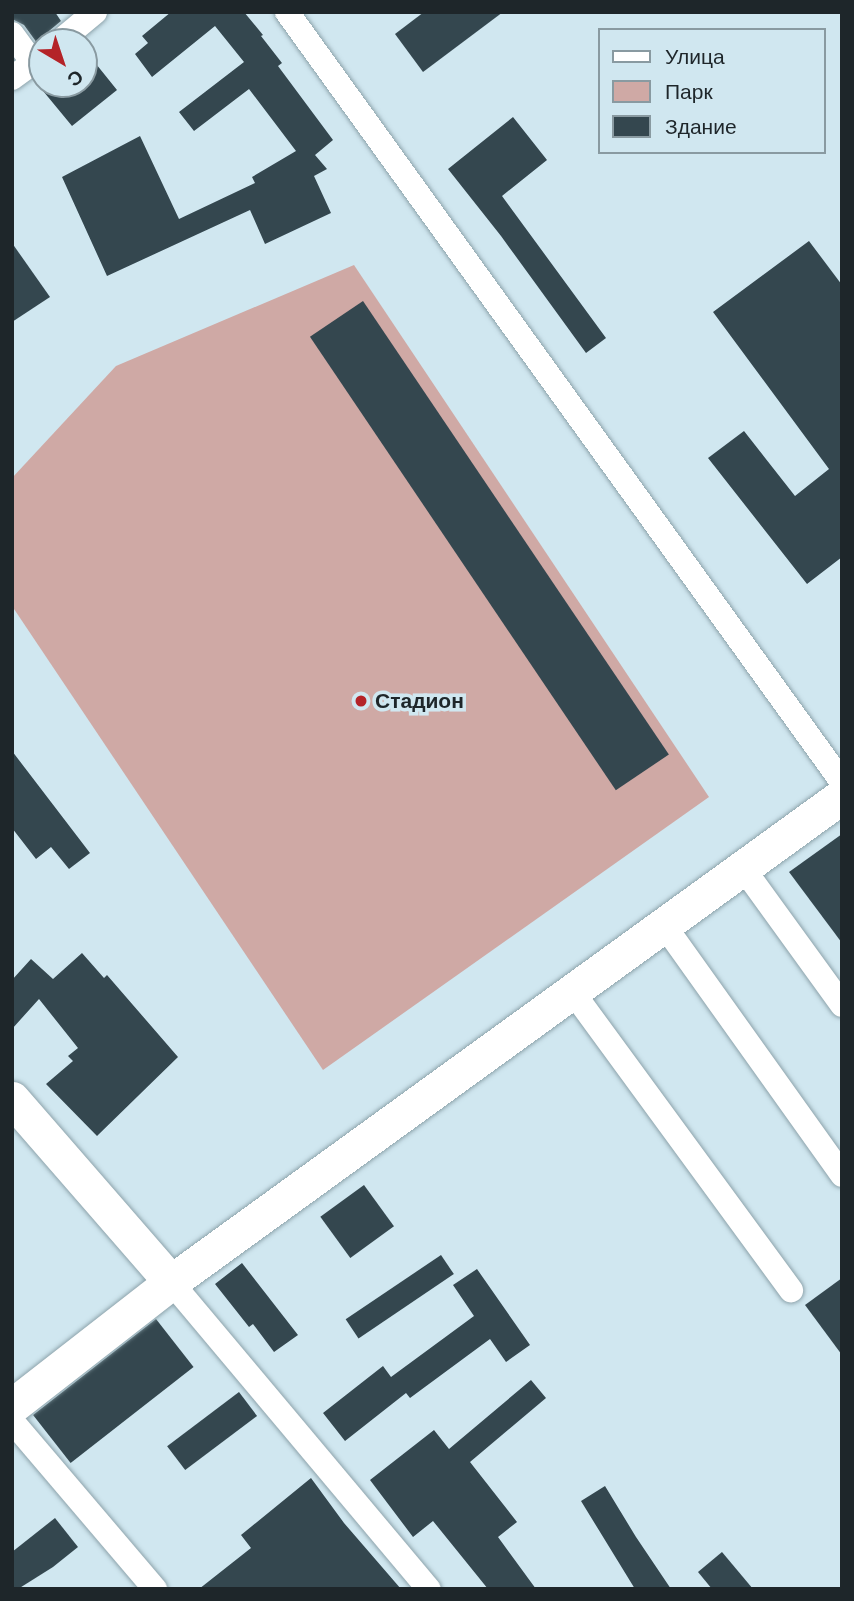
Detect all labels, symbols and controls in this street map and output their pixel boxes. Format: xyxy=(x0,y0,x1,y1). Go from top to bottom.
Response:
north arrow xyxy=(28,28,98,98)
legend xyxy=(598,28,826,154)
text: Улица xyxy=(665,43,725,71)
text: С xyxy=(62,64,88,92)
text: Парк xyxy=(665,78,713,106)
text: Здание xyxy=(665,113,737,141)
place label: Стадион xyxy=(375,688,464,714)
marker: Стадион xyxy=(353,693,369,709)

